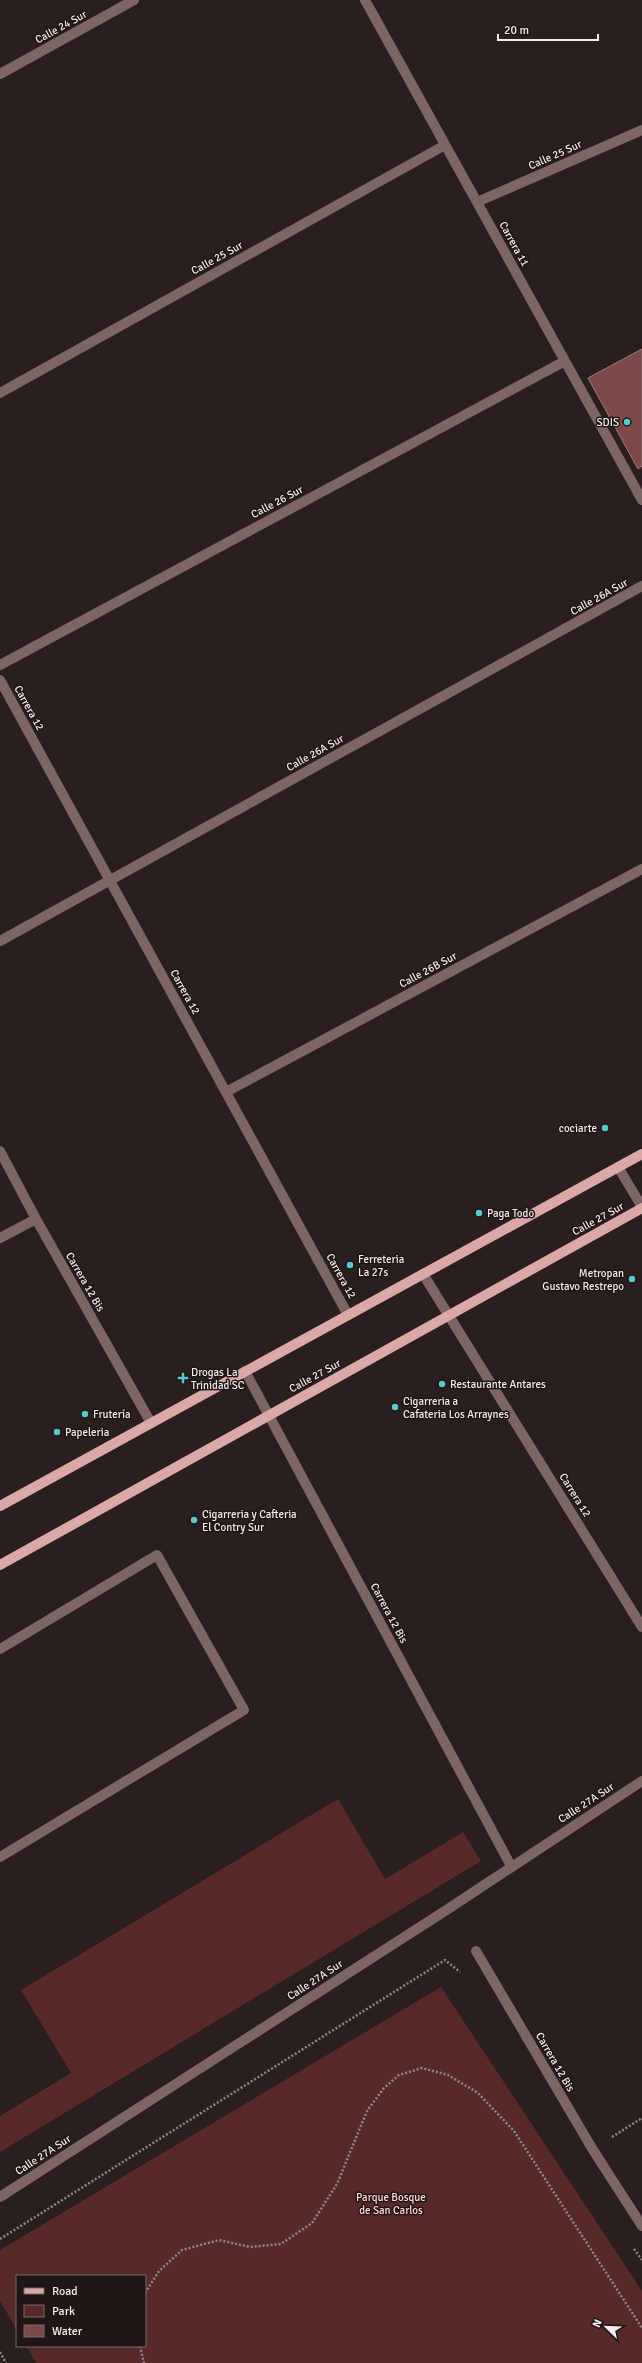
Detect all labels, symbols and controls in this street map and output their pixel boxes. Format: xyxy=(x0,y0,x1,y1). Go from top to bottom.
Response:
street label: Calle 24 Sur xyxy=(33,8,89,46)
scale bar xyxy=(498,16,598,42)
text: 20 m xyxy=(504,23,529,38)
street label: Calle 25 Sur xyxy=(526,138,584,172)
street label: Carrera 11 xyxy=(496,219,532,269)
street label: Calle 25 Sur xyxy=(189,239,245,277)
place label: SDIS xyxy=(596,416,619,429)
marker: SDIS xyxy=(622,417,632,427)
street label: Calle 26 Sur xyxy=(249,483,305,521)
street label: Calle 26A Sur xyxy=(568,576,630,618)
street label: Carrera 12 xyxy=(11,683,47,733)
street label: Calle 26A Sur xyxy=(284,732,346,774)
street label: Calle 26B Sur xyxy=(397,949,459,991)
street label: Carrera 12 xyxy=(167,967,203,1017)
place label: cociarte xyxy=(559,1122,597,1135)
marker: cociarte xyxy=(600,1123,610,1133)
street label: Calle 27 Sur xyxy=(570,1200,626,1238)
place label: Paga Todo xyxy=(487,1207,534,1220)
marker: Paga Todo xyxy=(474,1208,484,1218)
street label: Carrera 12 Bis xyxy=(63,1250,107,1314)
street label: Carrera 12 xyxy=(323,1251,359,1301)
place label: Ferreteria La 27s xyxy=(358,1253,405,1279)
marker: Ferreteria La 27s xyxy=(345,1260,355,1270)
place label: Metropan Gustavo Restrepo xyxy=(542,1267,624,1293)
marker: Metropan Gustavo Restrepo xyxy=(627,1274,637,1284)
street label: Calle 27 Sur xyxy=(287,1357,343,1395)
place label: Drogas La Trinidad SC xyxy=(191,1366,245,1392)
marker: Drogas La Trinidad SC xyxy=(178,1373,188,1383)
place label: Restaurante Antares xyxy=(450,1378,546,1391)
marker: Restaurante Antares xyxy=(437,1379,447,1389)
place label: Cigarreria a Cafateria Los Arraynes xyxy=(403,1395,509,1421)
marker: Cigarreria a Cafateria Los Arraynes xyxy=(390,1402,400,1412)
place label: Frutería xyxy=(93,1408,131,1421)
marker: Frutería xyxy=(80,1409,90,1419)
place label: Papeleria xyxy=(65,1426,110,1439)
marker: Papeleria xyxy=(52,1427,62,1437)
street label: Carrera 12 xyxy=(556,1471,594,1519)
place label: Cigarreria y Cafteria El Contry Sur xyxy=(202,1508,297,1534)
marker: Cigarreria y Cafteria El Contry Sur xyxy=(189,1515,199,1525)
street label: Carrera 12 Bis xyxy=(368,1581,410,1645)
street label: Calle 27A Sur xyxy=(556,1780,616,1826)
street label: Calle 27A Sur xyxy=(285,1957,345,2003)
street label: Carrera 12 Bis xyxy=(533,2030,577,2094)
street label: Calle 27A Sur xyxy=(13,2132,73,2178)
park label: Parque Bosque de San Carlos xyxy=(356,2191,426,2217)
legend xyxy=(16,2275,146,2347)
text: Road xyxy=(52,2284,78,2299)
text: Park xyxy=(52,2304,75,2319)
north arrow xyxy=(586,2307,626,2347)
text: N xyxy=(590,2317,605,2329)
text: Water xyxy=(52,2324,83,2339)

